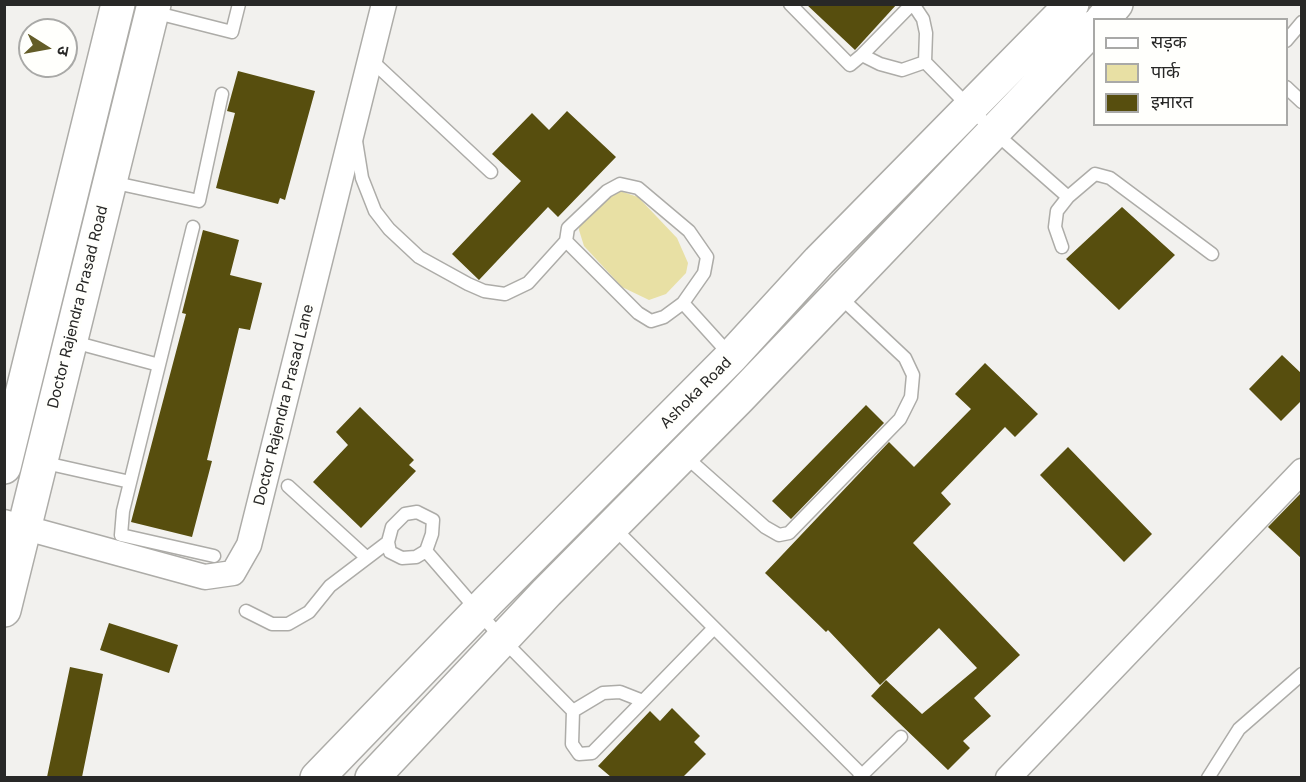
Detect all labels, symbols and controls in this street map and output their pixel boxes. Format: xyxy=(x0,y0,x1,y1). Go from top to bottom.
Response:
north arrow xyxy=(18,18,78,78)
legend xyxy=(1093,18,1288,126)
text: सड़क xyxy=(1151,31,1187,52)
text: उ xyxy=(53,45,74,58)
text: पार्क xyxy=(1151,61,1180,82)
text: इमारत xyxy=(1151,91,1193,112)
street label: Doctor Rajendra Prasad Road xyxy=(44,204,112,410)
street label: Doctor Rajendra Prasad Lane xyxy=(250,303,318,507)
street label: Ashoka Road xyxy=(657,354,735,432)

